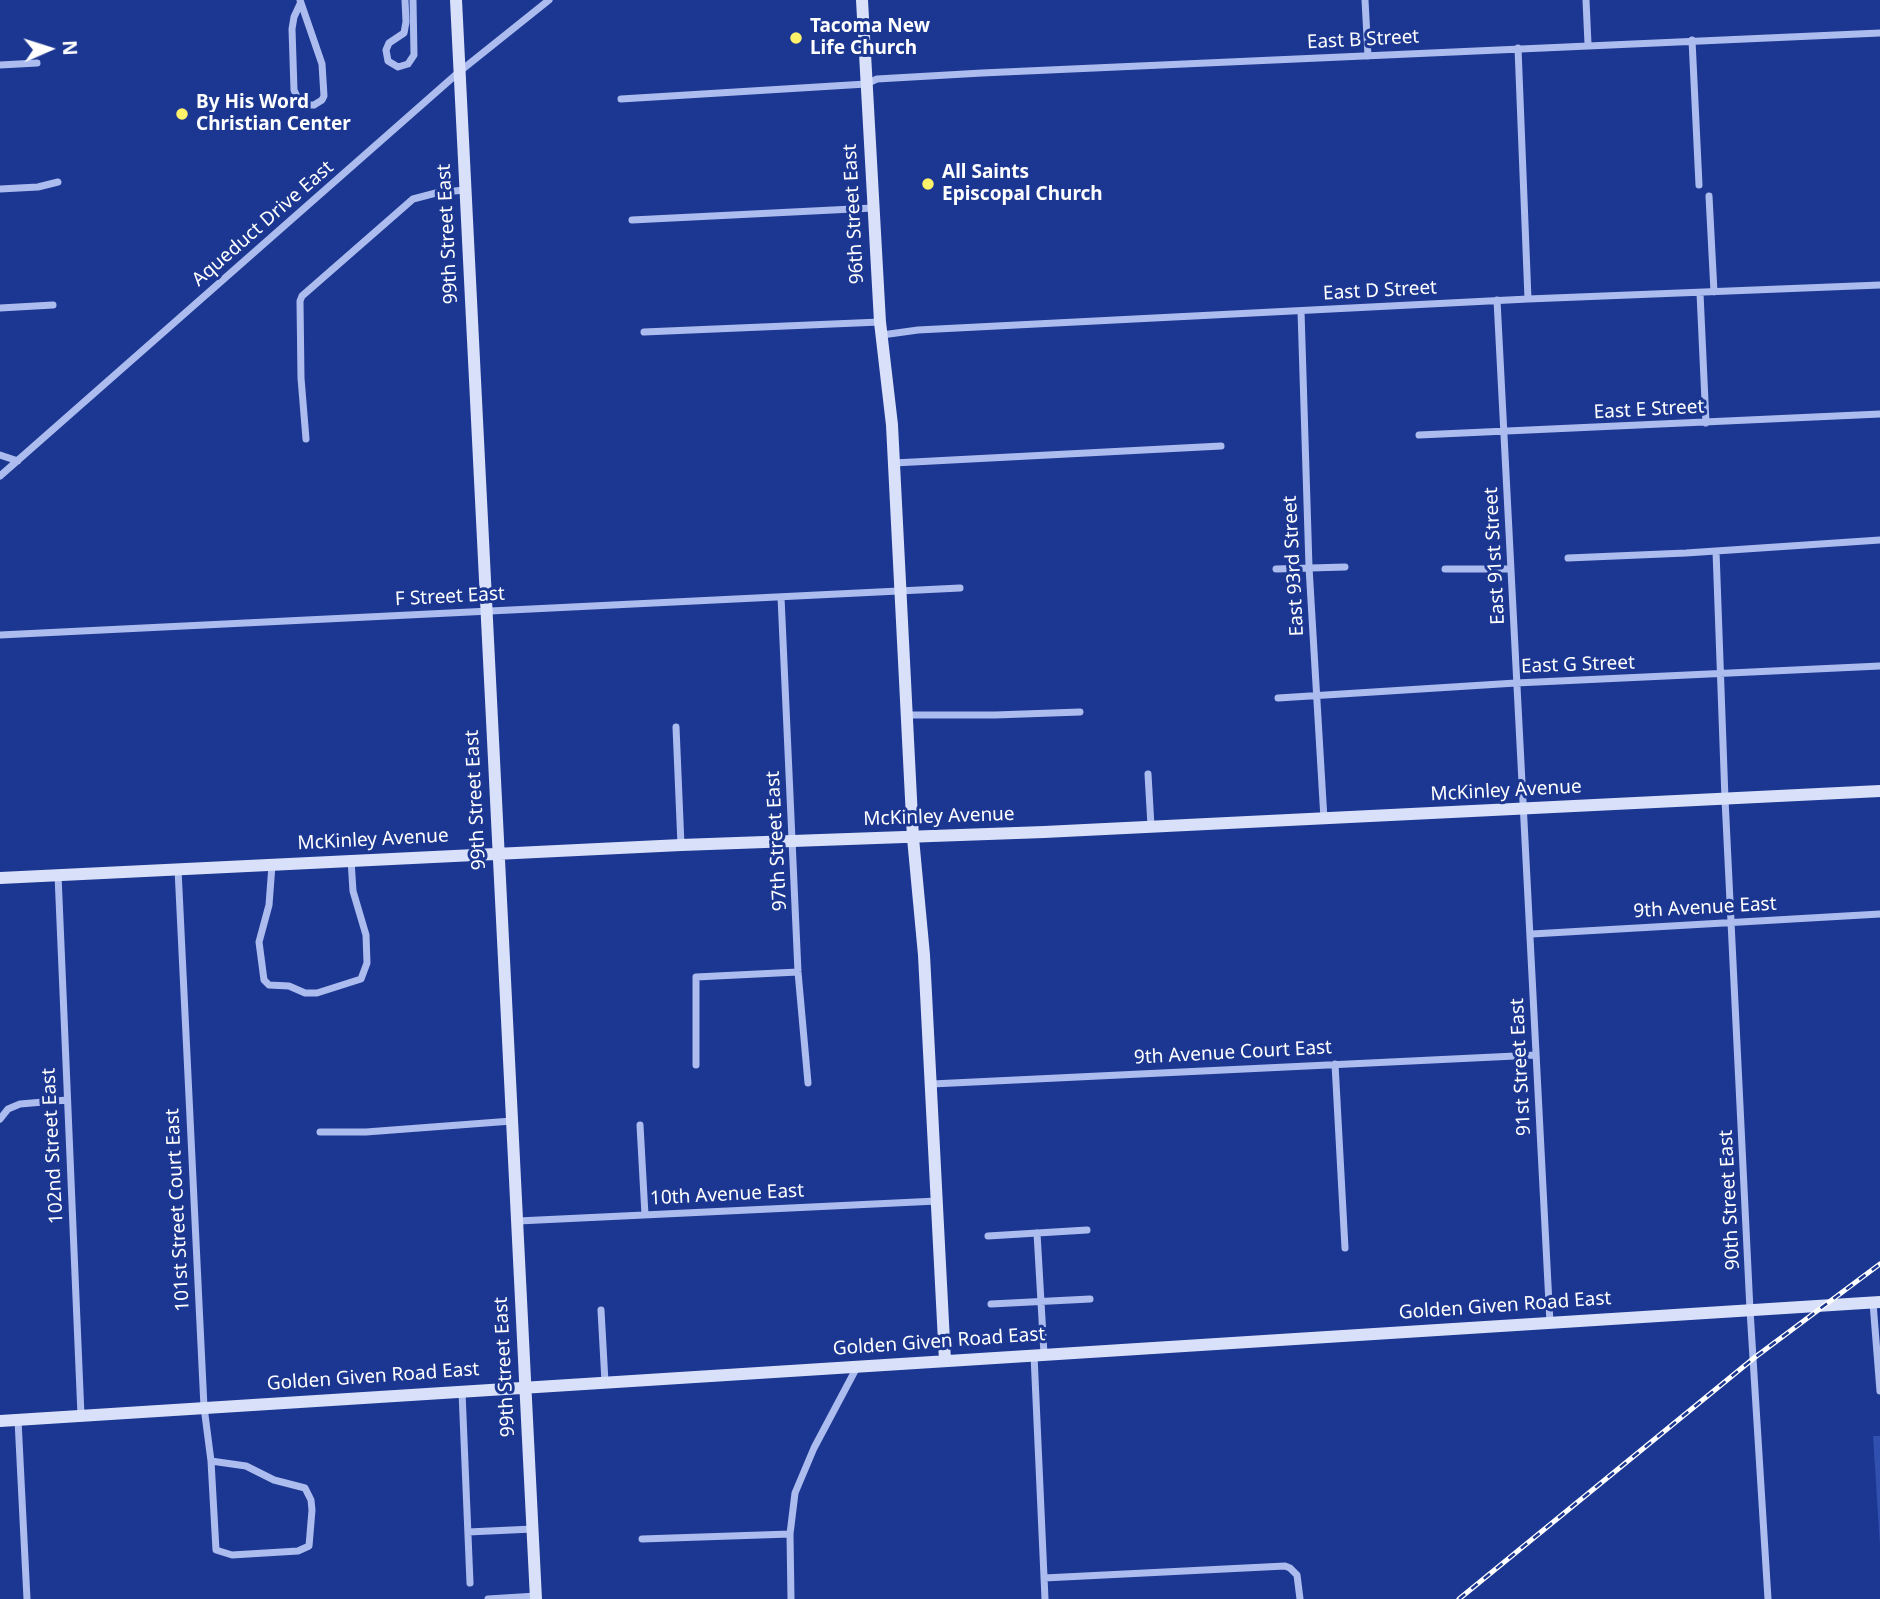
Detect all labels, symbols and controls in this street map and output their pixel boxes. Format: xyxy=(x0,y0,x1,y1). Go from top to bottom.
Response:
north arrow xyxy=(14,14,84,84)
place label: Tacoma New Life Church xyxy=(810,16,930,60)
street label: East B Street xyxy=(1306,26,1420,54)
marker: Tacoma New Life Church xyxy=(788,30,804,46)
text: N xyxy=(57,39,83,56)
place label: By His Word Christian Center xyxy=(196,92,351,136)
marker: By His Word Christian Center xyxy=(174,106,190,122)
street label: 96th Street East xyxy=(839,143,869,285)
street label: Aqueduct Drive East xyxy=(188,156,338,292)
place label: All Saints Episcopal Church xyxy=(942,162,1103,206)
street label: 99th Street East xyxy=(433,163,463,305)
marker: All Saints Episcopal Church xyxy=(920,176,936,192)
street label: East D Street xyxy=(1322,277,1438,305)
street label: East E Street xyxy=(1593,396,1705,424)
street label: East 91st Street xyxy=(1480,487,1510,625)
street label: East 93rd Street xyxy=(1279,495,1309,637)
street label: F Street East xyxy=(394,583,506,611)
street label: East G Street xyxy=(1521,652,1635,678)
street label: 99th Street East xyxy=(461,729,491,871)
street label: 97th Street East xyxy=(762,770,792,912)
street label: McKinley Avenue xyxy=(1430,776,1582,806)
street label: McKinley Avenue xyxy=(863,803,1015,831)
street label: McKinley Avenue xyxy=(297,825,449,855)
street label: 9th Avenue East xyxy=(1633,893,1777,923)
street label: 91st Street East xyxy=(1506,998,1536,1136)
street label: 9th Avenue Court East xyxy=(1133,1036,1333,1070)
street label: 102nd Street East xyxy=(38,1067,68,1225)
street label: 101st Street Court East xyxy=(161,1108,195,1312)
street label: 90th Street East xyxy=(1715,1129,1745,1271)
street label: 10th Avenue East xyxy=(649,1180,805,1210)
street label: Golden Given Road East xyxy=(1398,1287,1612,1325)
street label: 99th Street East xyxy=(490,1296,520,1438)
street label: Golden Given Road East xyxy=(832,1323,1046,1361)
street label: Golden Given Road East xyxy=(266,1358,480,1396)

